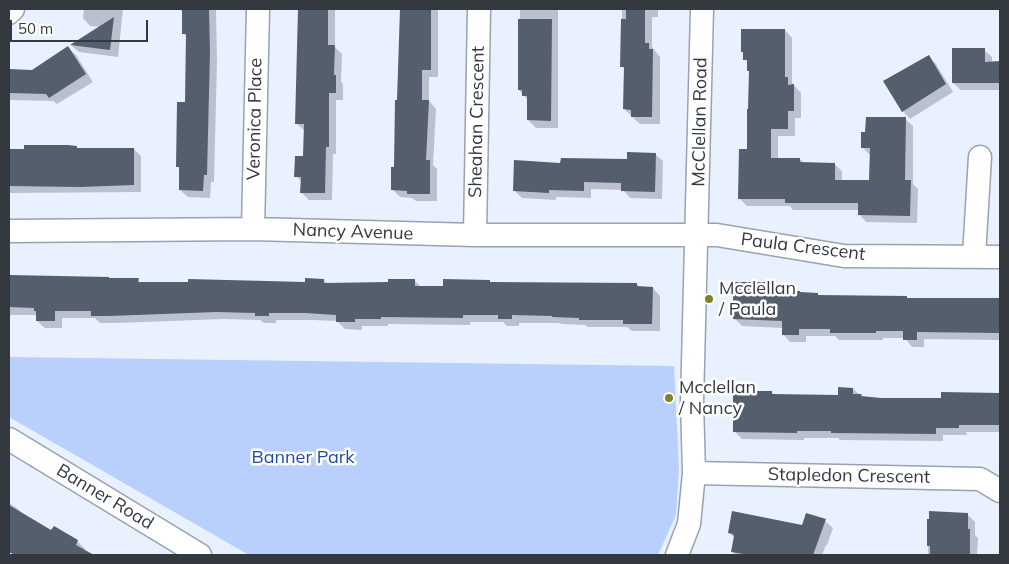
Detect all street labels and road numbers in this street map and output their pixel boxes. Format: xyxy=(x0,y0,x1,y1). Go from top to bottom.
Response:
street label: Sheahan Crescent xyxy=(465,46,489,198)
street label: McClellan Road xyxy=(688,57,712,187)
street label: Veronica Place xyxy=(243,58,267,180)
street label: Nancy Avenue xyxy=(292,219,414,245)
street label: Paula Crescent xyxy=(740,229,866,265)
street label: Banner Road xyxy=(53,460,157,534)
street label: Stapledon Crescent xyxy=(768,464,930,488)

